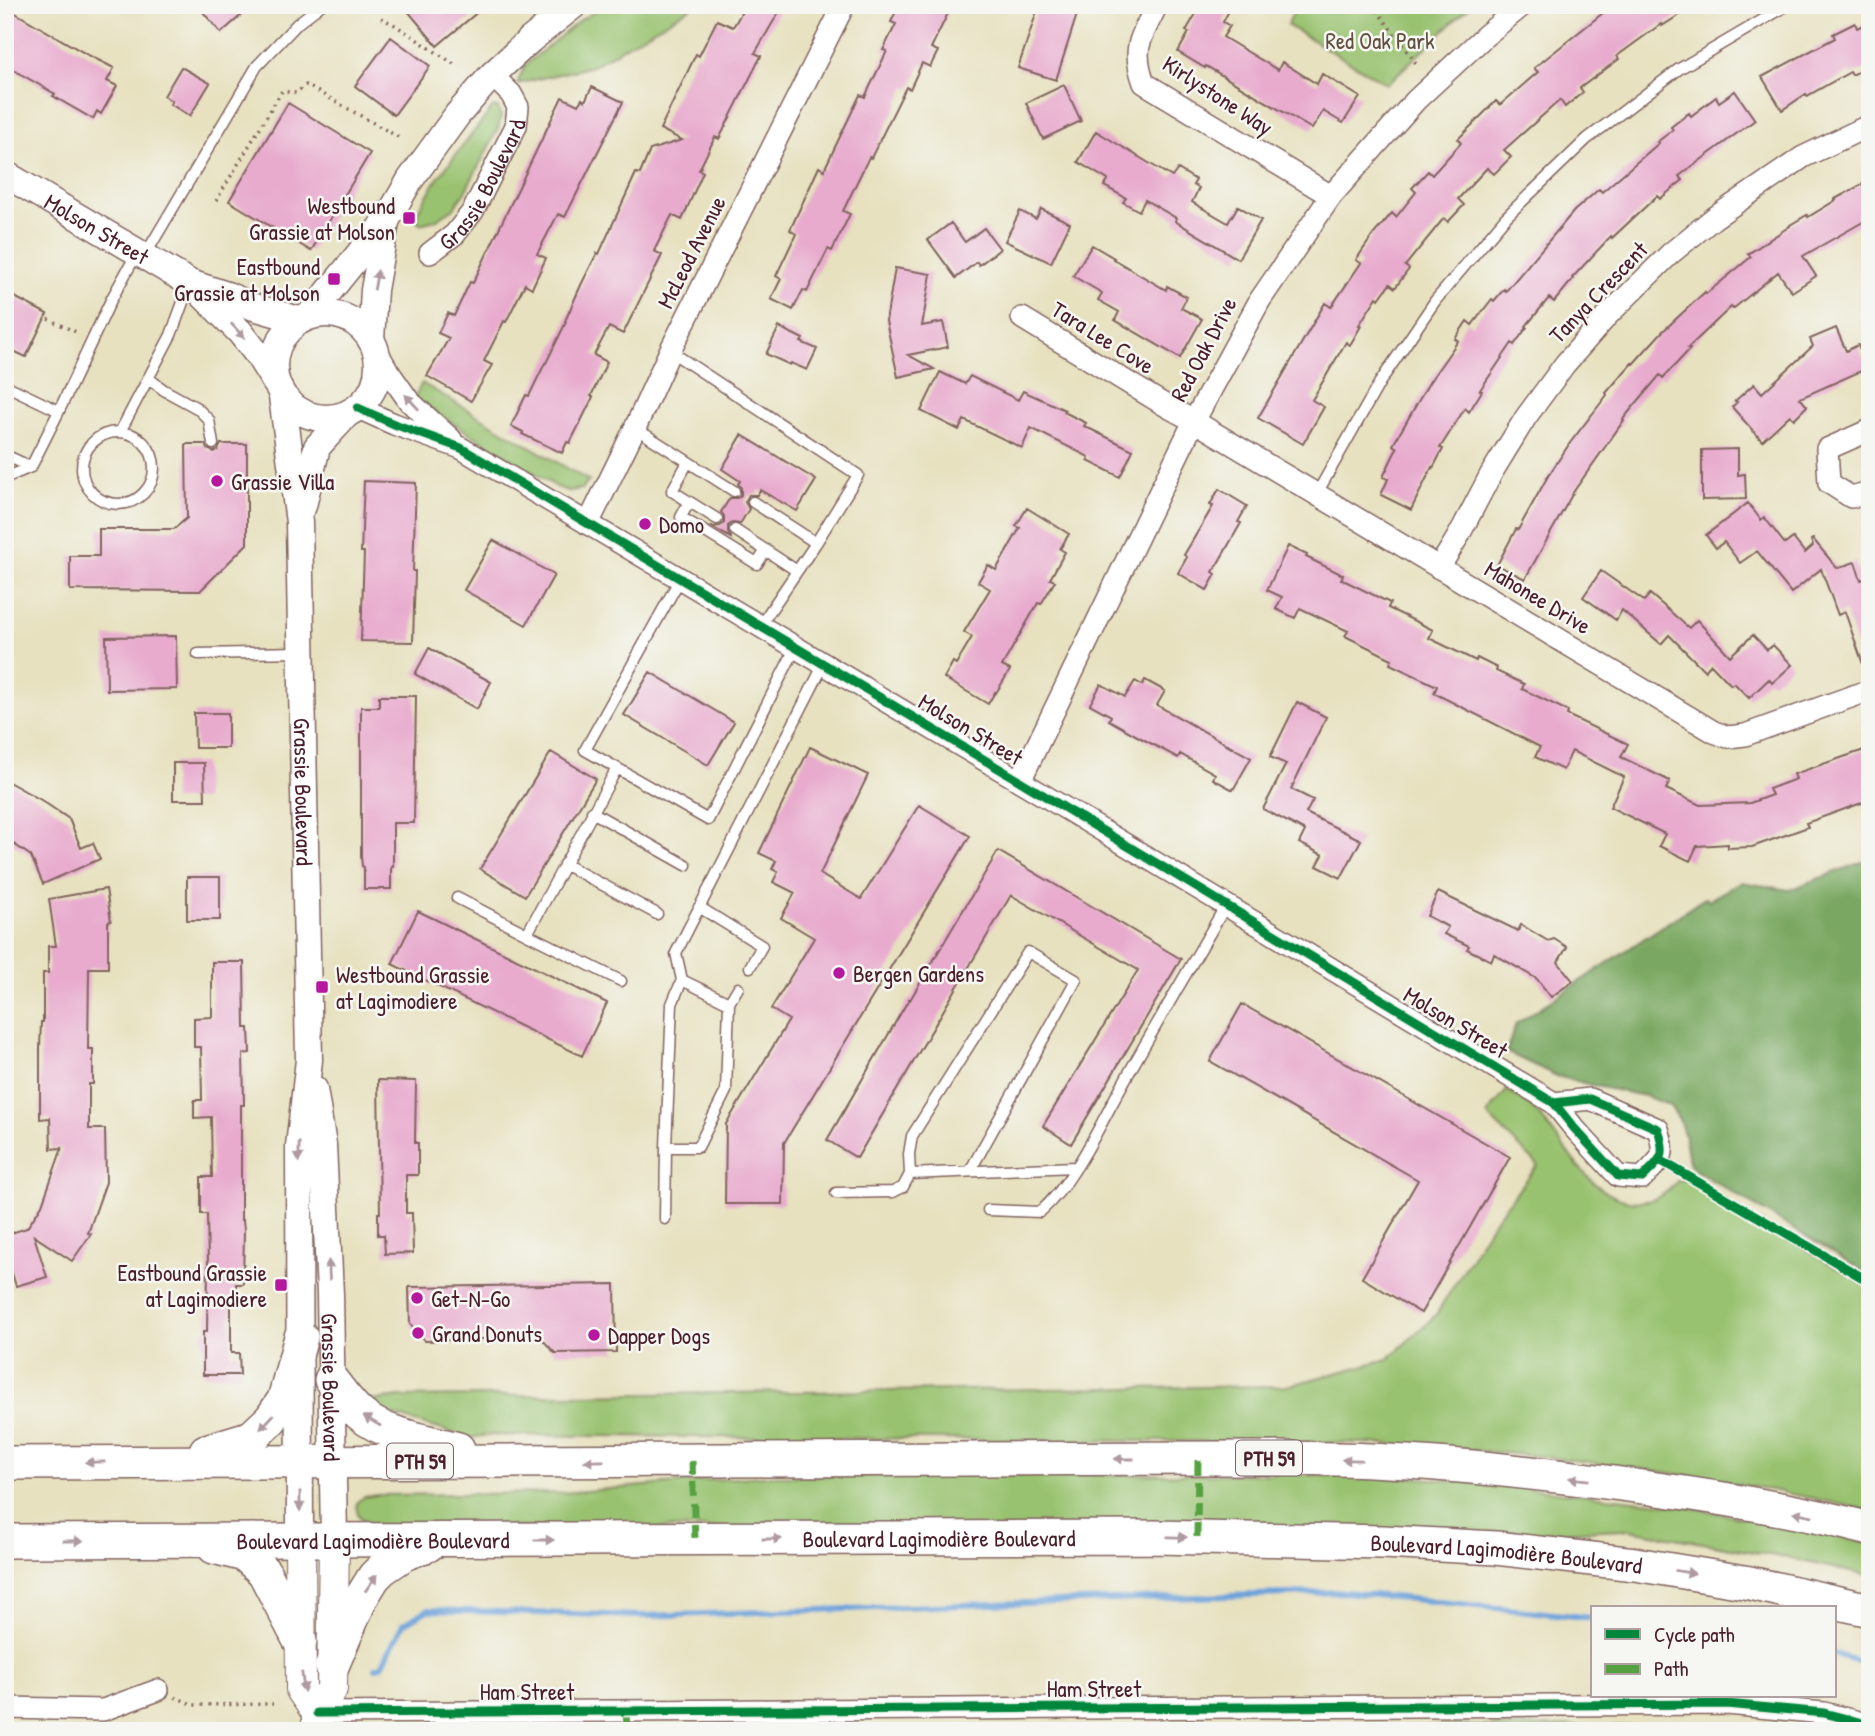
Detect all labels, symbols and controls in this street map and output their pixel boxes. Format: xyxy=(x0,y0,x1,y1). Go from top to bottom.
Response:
park label: Red Oak Park xyxy=(1326,25,1435,56)
street label: Kirlystone Way xyxy=(1157,48,1279,142)
street label: Grassie Boulevard xyxy=(432,118,532,257)
street label: Molson Street xyxy=(39,185,156,272)
place label: Westbound Grassie at Molson xyxy=(249,190,395,247)
street label: McLeod Avenue xyxy=(649,191,733,313)
marker: Westbound Grassie at Molson xyxy=(401,210,417,226)
street label: Tanya Crescent xyxy=(1542,234,1655,350)
place label: Eastbound Grassie at Molson xyxy=(174,251,320,308)
one-way arrow xyxy=(371,269,382,291)
marker: Eastbound Grassie at Molson xyxy=(326,271,342,287)
street label: Red Oak Drive xyxy=(1163,291,1243,407)
street label: Tara Lee Cove xyxy=(1046,293,1160,381)
one-way arrow xyxy=(229,322,245,339)
one-way arrow xyxy=(404,394,421,411)
place label: Grassie Villa xyxy=(231,466,334,497)
marker: Grassie Villa xyxy=(209,473,225,489)
place label: Domo xyxy=(659,509,704,540)
marker: Domo xyxy=(637,516,653,532)
street label: Mahonee Drive xyxy=(1479,553,1597,641)
street label: Molson Street xyxy=(913,686,1030,773)
street label: Grassie Boulevard xyxy=(287,718,321,866)
place label: Bergen Gardens xyxy=(853,958,984,989)
place label: Westbound Grassie at Lagimodiere xyxy=(336,959,490,1016)
marker: Bergen Gardens xyxy=(831,965,847,981)
marker: Westbound Grassie at Lagimodiere xyxy=(314,979,330,995)
street label: Molson Street xyxy=(1398,979,1515,1066)
one-way arrow xyxy=(294,1142,305,1164)
place label: Eastbound Grassie at Lagimodiere xyxy=(118,1257,267,1314)
one-way arrow xyxy=(323,1259,334,1281)
marker: Eastbound Grassie at Lagimodiere xyxy=(273,1277,289,1293)
place label: Get-N-Go xyxy=(431,1283,510,1314)
marker: Get-N-Go xyxy=(409,1290,425,1306)
street label: Grassie Boulevard xyxy=(315,1313,348,1461)
place label: Grand Donuts xyxy=(432,1318,542,1349)
place label: Dapper Dogs xyxy=(608,1320,710,1351)
marker: Grand Donuts xyxy=(410,1325,426,1341)
marker: Dapper Dogs xyxy=(586,1327,602,1343)
one-way arrow xyxy=(259,1413,275,1431)
one-way arrow xyxy=(363,1415,382,1427)
road number: PTH 59 xyxy=(1236,1440,1302,1476)
road number: PTH 59 xyxy=(387,1444,453,1478)
one-way arrow xyxy=(1113,1453,1135,1465)
one-way arrow xyxy=(1341,1454,1363,1466)
one-way arrow xyxy=(582,1455,604,1467)
one-way arrow xyxy=(83,1456,105,1468)
one-way arrow xyxy=(1567,1473,1589,1484)
one-way arrow xyxy=(294,1490,306,1512)
one-way arrow xyxy=(1792,1508,1814,1519)
street label: Boulevard Lagimodière Boulevard xyxy=(803,1522,1075,1554)
street label: Boulevard Lagimodière Boulevard xyxy=(237,1524,509,1556)
street label: Boulevard Lagimodière Boulevard xyxy=(1370,1526,1645,1580)
one-way arrow xyxy=(1167,1531,1189,1543)
one-way arrow xyxy=(761,1533,783,1545)
one-way arrow xyxy=(533,1534,555,1546)
one-way arrow xyxy=(63,1535,85,1547)
one-way arrow xyxy=(1674,1567,1696,1578)
one-way arrow xyxy=(364,1574,378,1592)
legend xyxy=(1591,1606,1836,1698)
text: Cycle path xyxy=(1654,1620,1735,1649)
text: Path xyxy=(1654,1654,1689,1683)
one-way arrow xyxy=(297,1671,308,1693)
street label: Ham Street xyxy=(1047,1673,1142,1704)
street label: Ham Street xyxy=(480,1676,575,1707)

